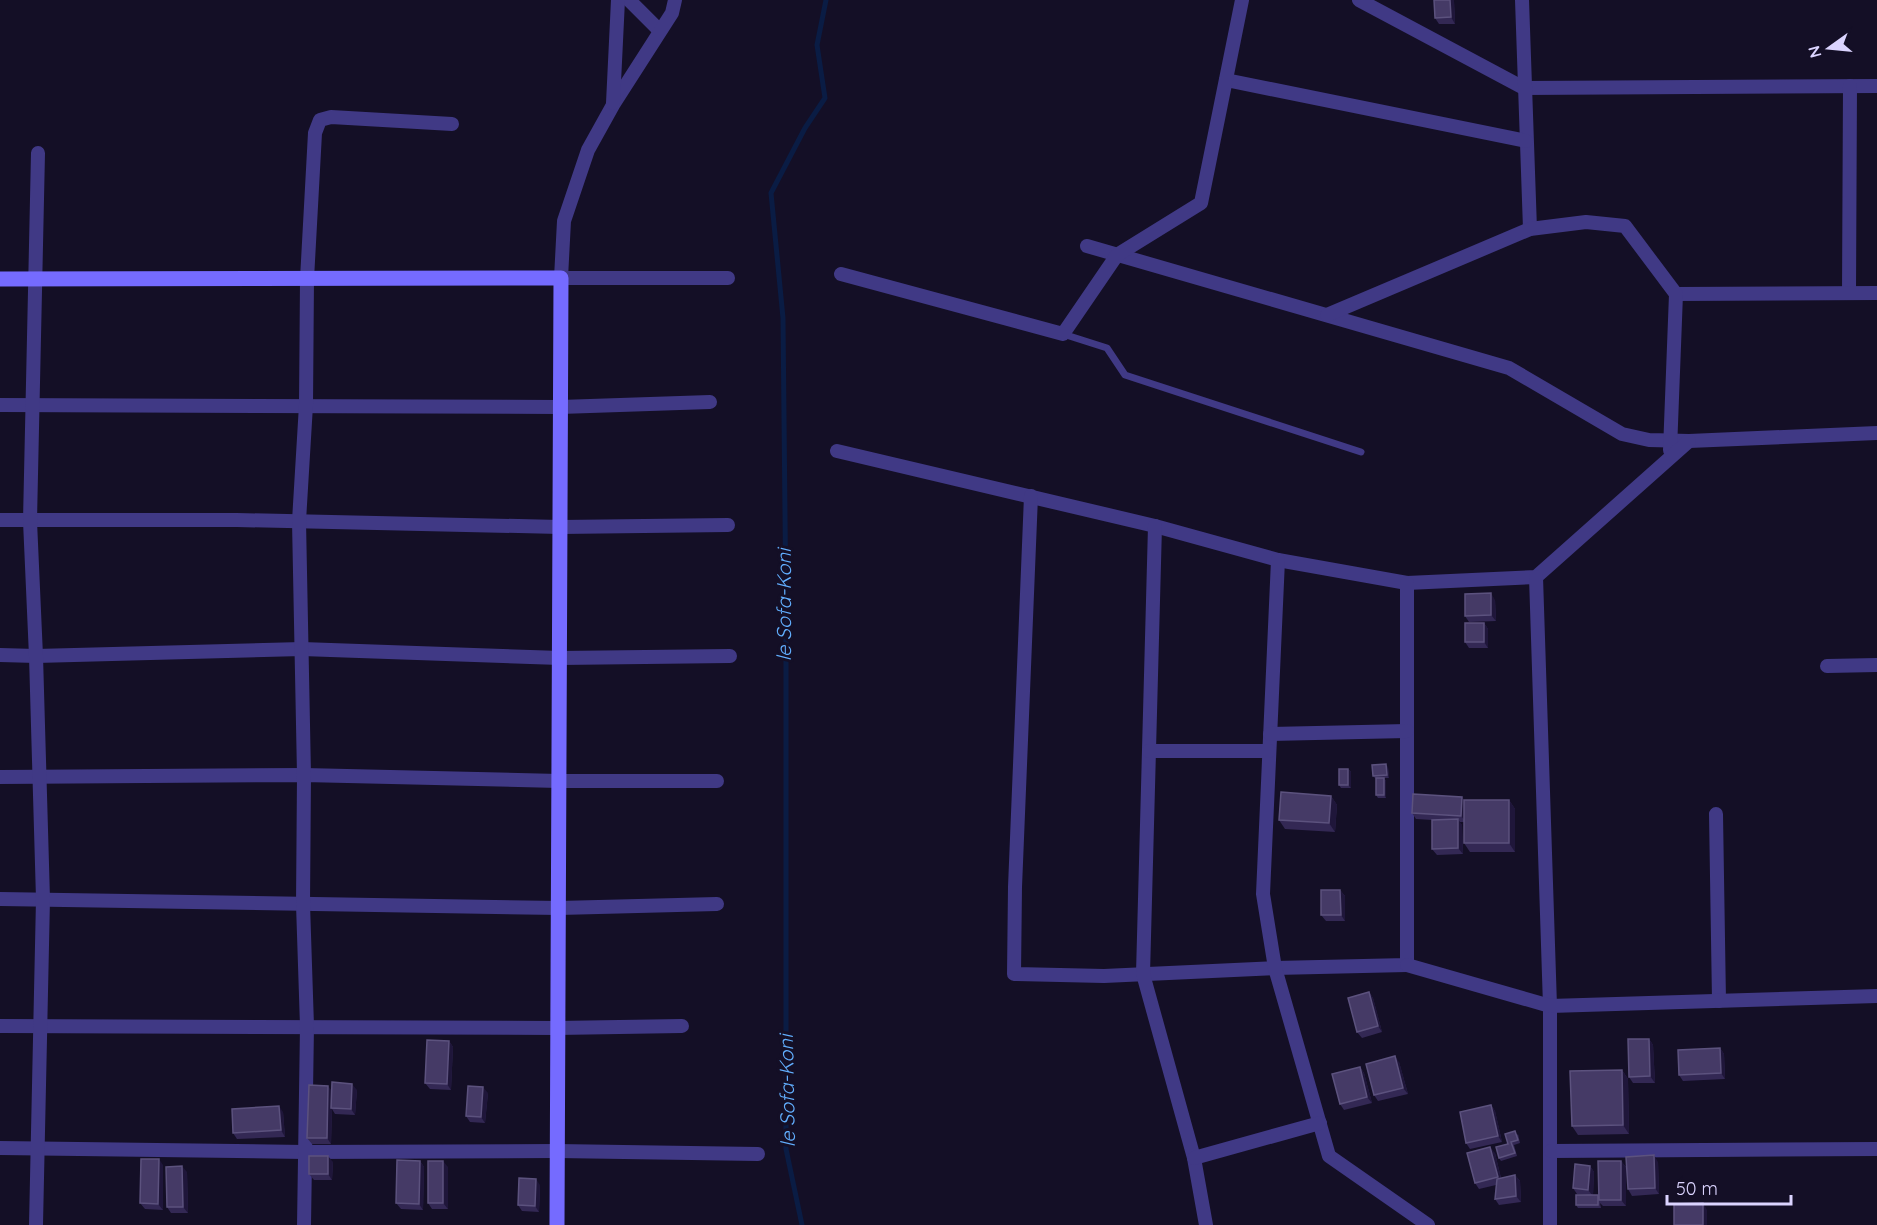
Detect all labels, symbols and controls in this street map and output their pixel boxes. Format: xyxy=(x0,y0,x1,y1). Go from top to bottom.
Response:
north arrow xyxy=(1799,18,1859,78)
text: N xyxy=(1803,44,1826,60)
water label: le Sofa-Koni xyxy=(771,546,796,661)
water label: le Sofa-Koni xyxy=(773,1032,800,1148)
scale bar xyxy=(1667,1168,1792,1206)
text: 50 m xyxy=(1676,1177,1718,1200)

